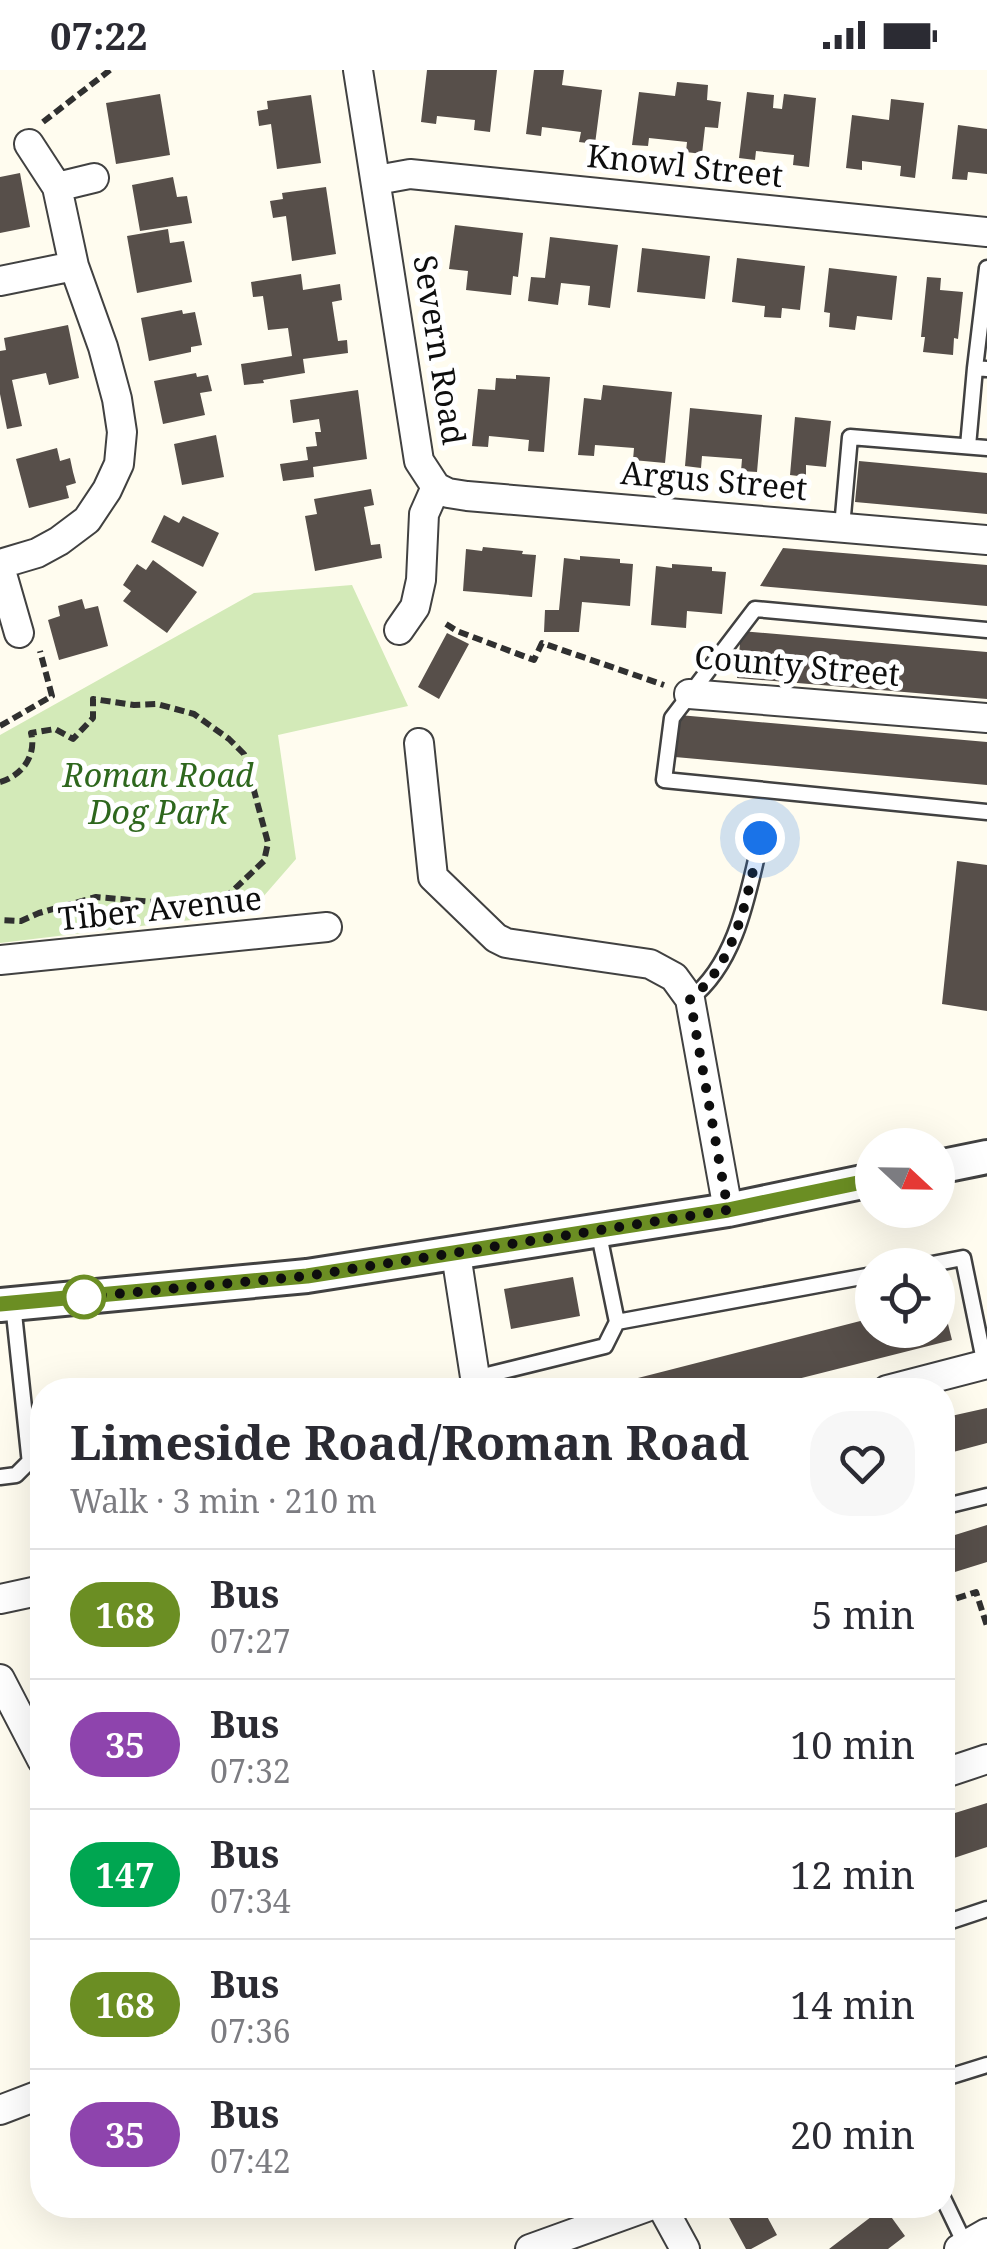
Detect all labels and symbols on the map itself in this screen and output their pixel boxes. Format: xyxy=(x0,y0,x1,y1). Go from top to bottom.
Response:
street label: Knowl Street xyxy=(585,133,785,196)
street label: Severn Road xyxy=(404,252,477,448)
street label: Argus Street xyxy=(619,450,809,509)
street label: County Street xyxy=(693,634,902,695)
park label: Roman Road Dog Park xyxy=(62,753,254,833)
your location xyxy=(735,813,785,863)
street label: Tiber Avenue xyxy=(56,875,264,940)
north arrow xyxy=(855,1128,955,1228)
unlabelled marker xyxy=(63,1276,105,1318)

